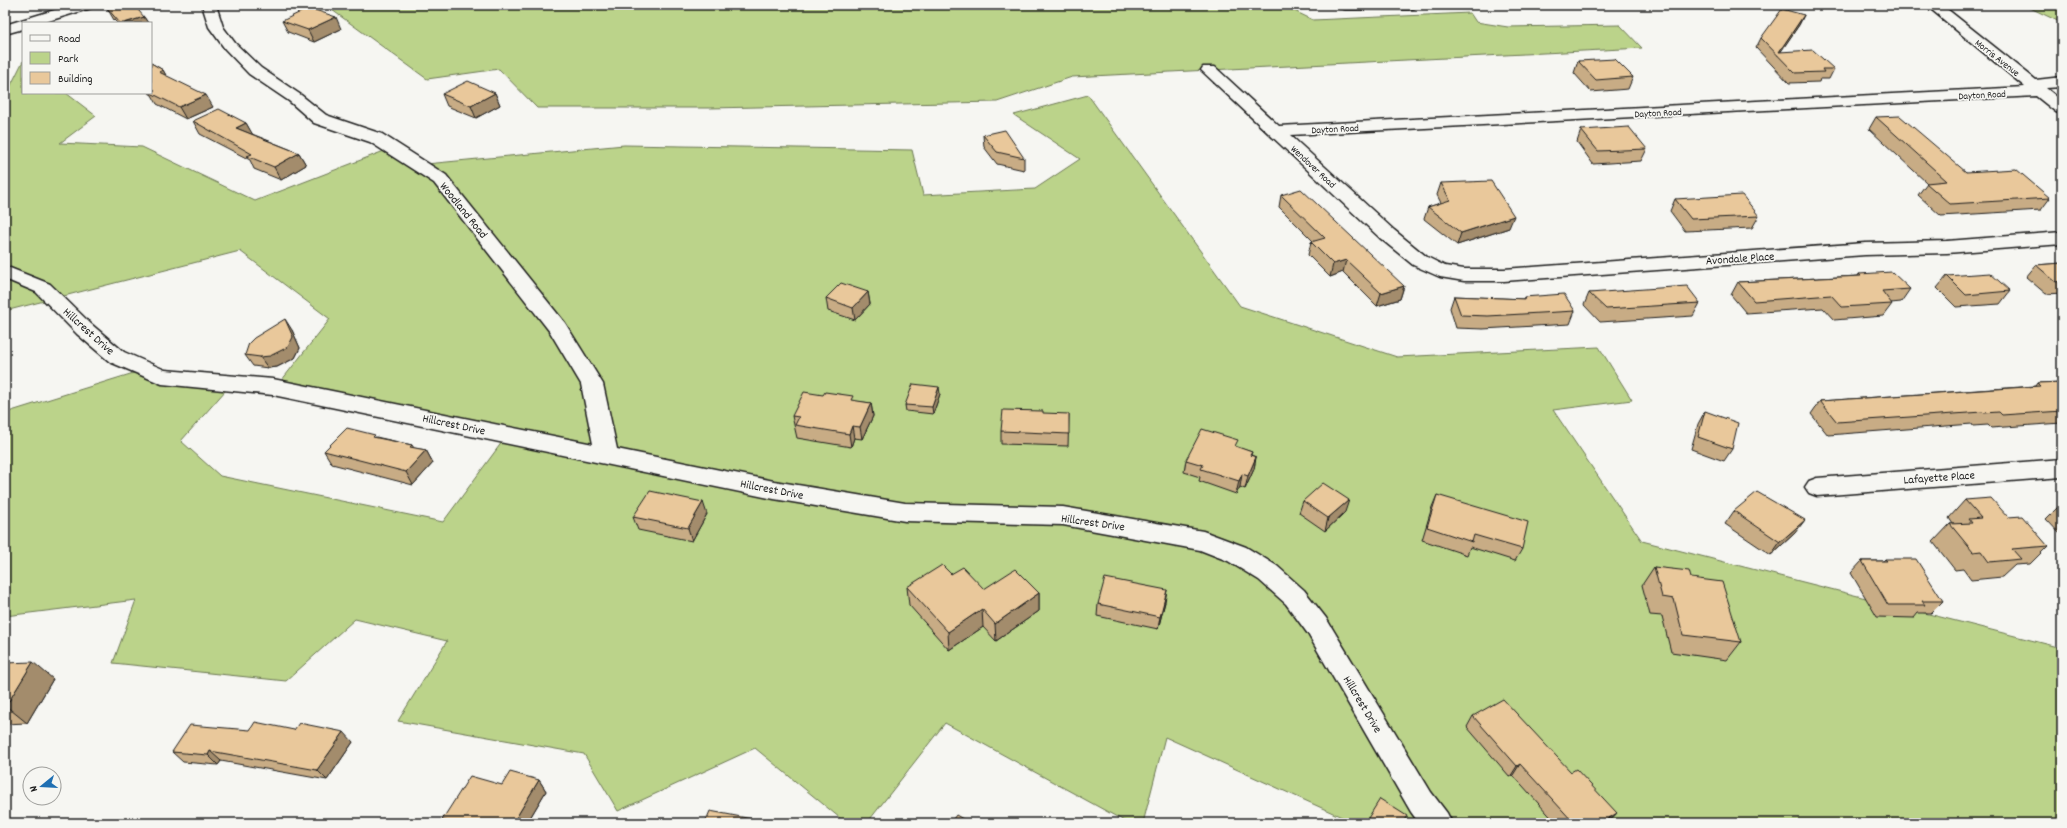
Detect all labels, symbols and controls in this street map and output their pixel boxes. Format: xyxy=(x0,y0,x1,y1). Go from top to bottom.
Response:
legend xyxy=(22,22,152,94)
text: Road xyxy=(58,31,80,48)
street label: Morris Avenue xyxy=(1971,37,2023,81)
text: Park xyxy=(58,51,79,68)
text: Building xyxy=(58,71,93,88)
street label: Dayton Road xyxy=(1958,88,2007,104)
street label: Dayton Road xyxy=(1634,106,1683,122)
street label: Dayton Road xyxy=(1311,122,1360,138)
street label: Wendover Road xyxy=(1287,143,1339,192)
street label: Woodland Road xyxy=(435,179,491,243)
street label: Avondale Place xyxy=(1705,249,1775,270)
street label: Hillcrest Drive xyxy=(59,304,117,360)
street label: Hillcrest Drive xyxy=(421,411,487,440)
street label: Lafayette Place xyxy=(1903,468,1975,489)
street label: Hillcrest Drive xyxy=(739,476,805,505)
street label: Hillcrest Drive xyxy=(1060,511,1126,536)
street label: Hillcrest Drive xyxy=(1338,673,1385,737)
north arrow xyxy=(22,766,62,806)
text: N xyxy=(26,783,43,794)

